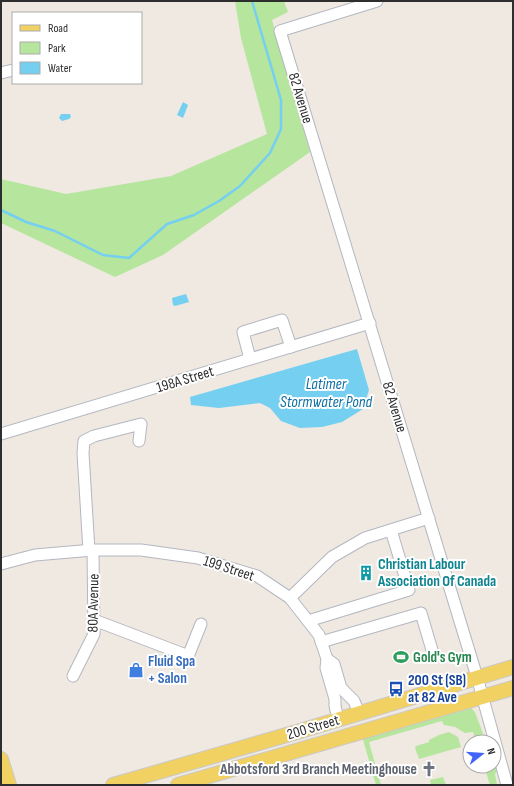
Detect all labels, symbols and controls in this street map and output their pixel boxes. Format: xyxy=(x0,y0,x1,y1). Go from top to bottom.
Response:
legend xyxy=(12,12,142,84)
text: Road xyxy=(48,21,68,36)
text: Park xyxy=(48,41,66,56)
text: Water xyxy=(48,61,72,76)
street label: 82 Avenue xyxy=(284,70,317,126)
street label: 198A Street xyxy=(154,362,217,397)
water label: Latimer Stormwater Pond xyxy=(280,375,372,412)
street label: 82 Avenue xyxy=(378,379,411,435)
street label: 199 Street xyxy=(201,551,257,586)
place label: Christian Labour Association Of Canada xyxy=(377,555,496,591)
building icon: Christian Labour Association Of Canada xyxy=(357,564,375,582)
street label: 80A Avenue xyxy=(83,574,104,632)
sports icon: Gold's Gym xyxy=(392,648,410,666)
place label: Gold's Gym xyxy=(413,648,472,667)
place label: Fluid Spa + Salon xyxy=(148,652,195,688)
shop icon: Fluid Spa + Salon xyxy=(127,661,145,679)
place label: 200 St (SB) at 82 Ave xyxy=(408,671,466,707)
bus stop icon: 200 St (SB) at 82 Ave xyxy=(387,680,405,698)
street label: 200 Street xyxy=(285,710,342,744)
north arrow xyxy=(462,734,502,774)
text: N xyxy=(484,747,498,756)
place label: Abbotsford 3rd Branch Meetinghouse xyxy=(219,760,417,779)
church icon: Abbotsford 3rd Branch Meetinghouse xyxy=(420,760,438,778)

